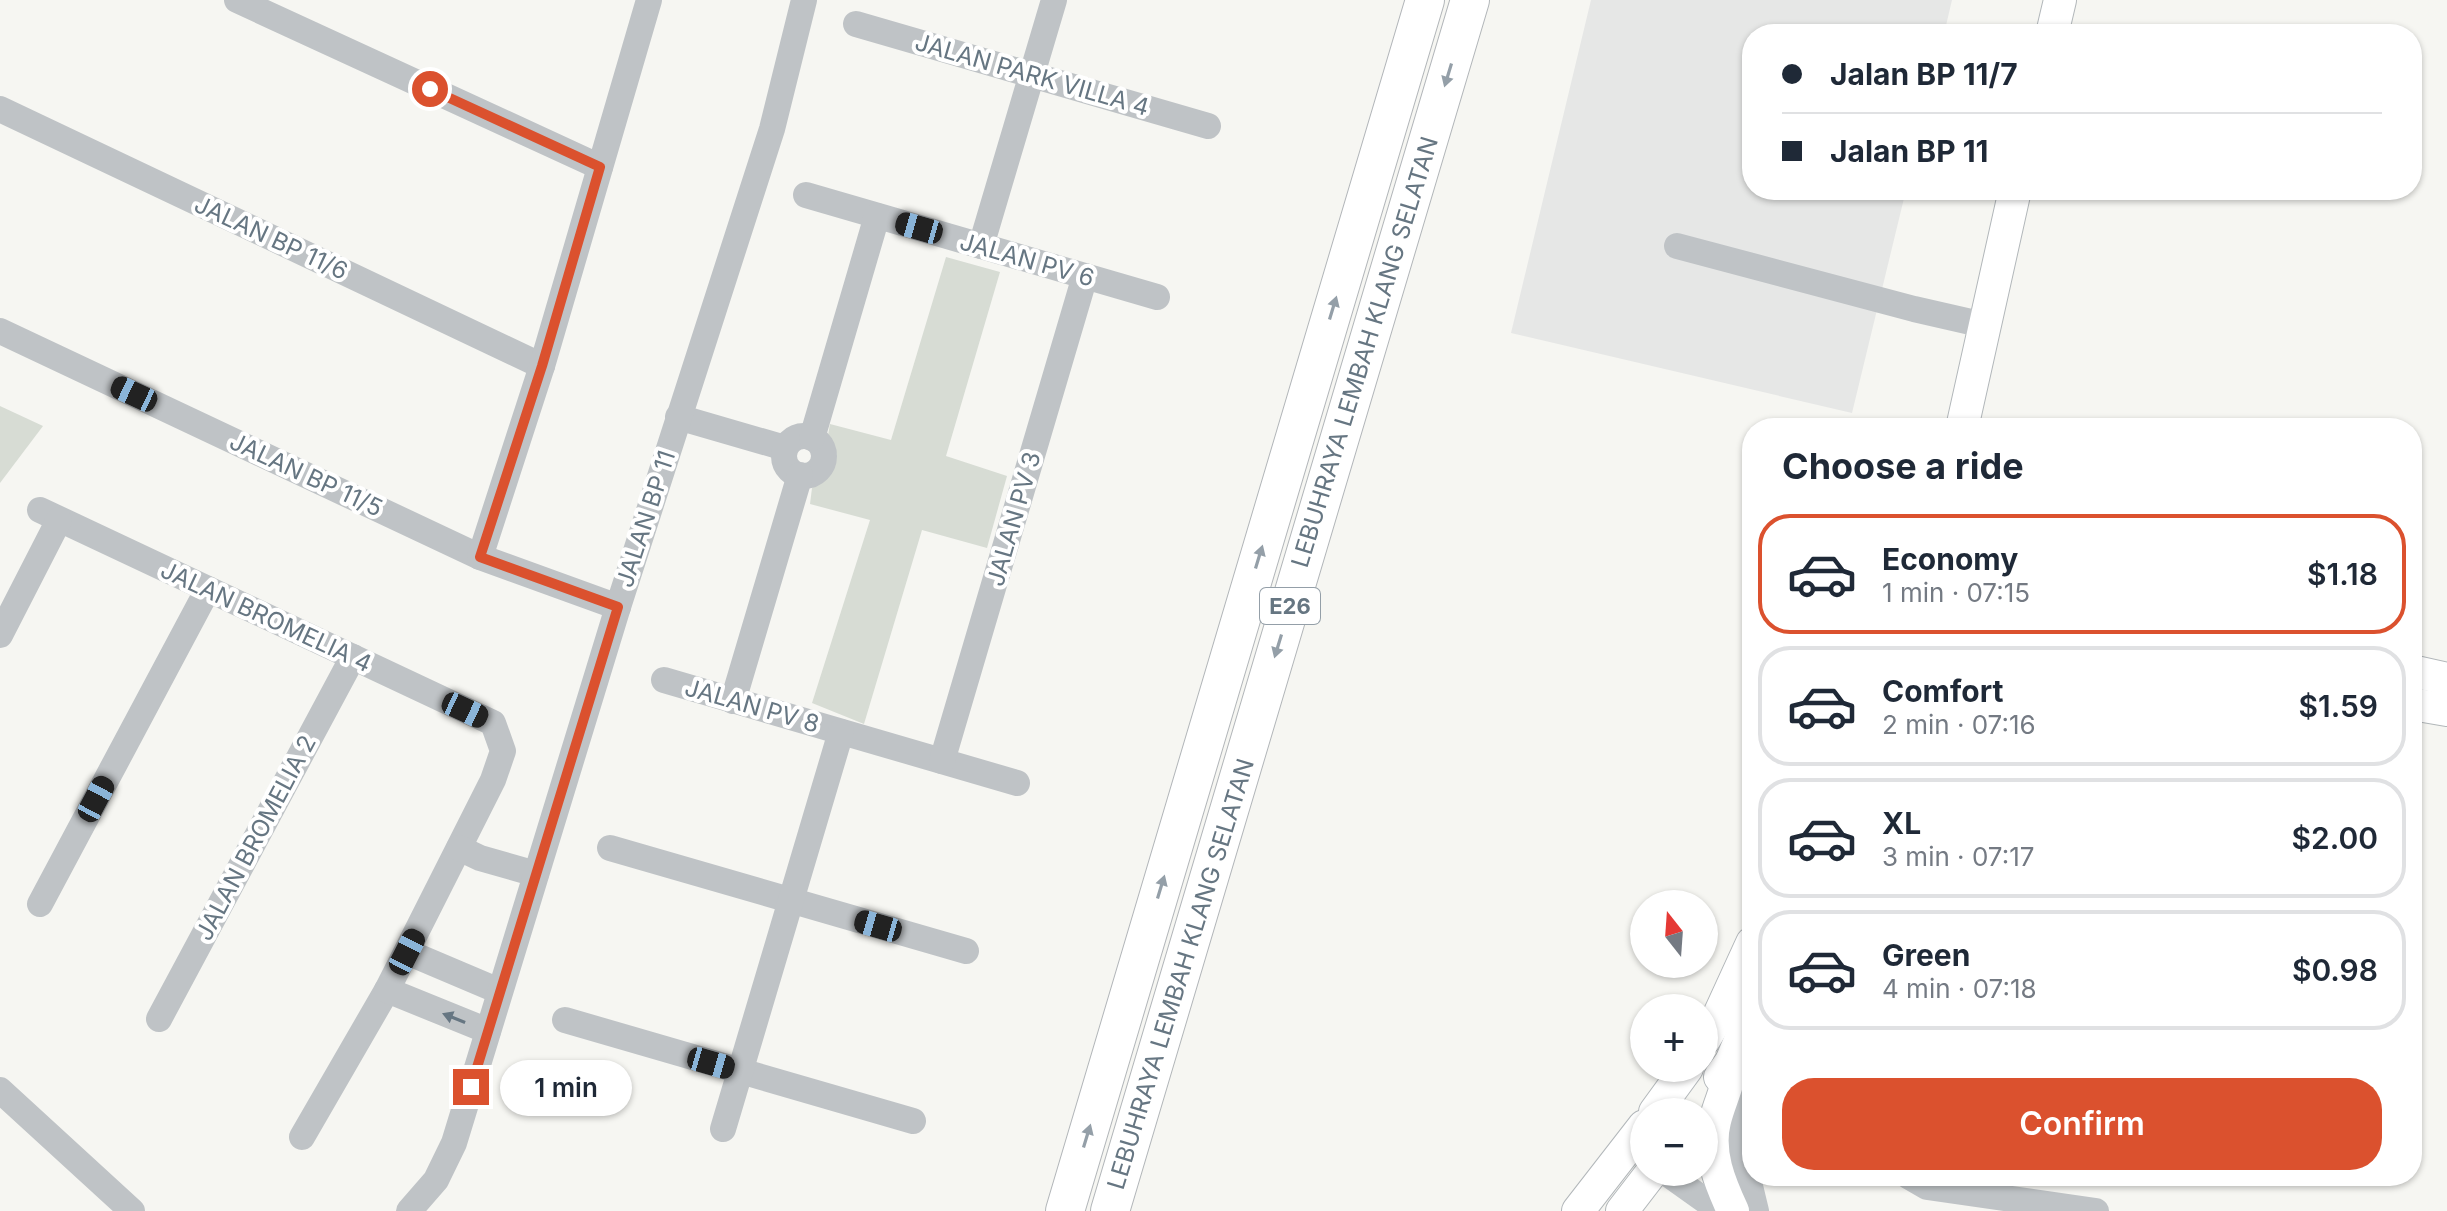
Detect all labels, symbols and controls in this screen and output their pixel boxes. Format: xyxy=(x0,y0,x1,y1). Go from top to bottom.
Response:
street label: JALAN PARK VILLA 4 xyxy=(912,27,1153,122)
text: Jalan BP 11/7 xyxy=(1830,56,2018,92)
one-way arrow xyxy=(1441,63,1454,87)
route start xyxy=(412,71,448,107)
street label: LEBUHRAYA LEMBAH KLANG SELATAN xyxy=(1285,133,1444,571)
text: Jalan BP 11 xyxy=(1830,133,1989,169)
street label: JALAN BP 11/6 xyxy=(190,189,352,286)
car xyxy=(893,210,945,246)
street label: JALAN PV 6 xyxy=(957,227,1098,293)
one-way arrow xyxy=(1327,296,1340,320)
car xyxy=(107,373,161,415)
street label: JALAN BP 11/5 xyxy=(225,426,387,523)
text: Choose a ride xyxy=(1782,444,2024,488)
street label: JALAN BP 11 xyxy=(610,447,681,591)
street label: JALAN PV 3 xyxy=(981,448,1047,589)
icon: car xyxy=(1786,538,1858,610)
text: Economy xyxy=(1882,541,2018,577)
one-way arrow xyxy=(1253,545,1266,569)
street label: JALAN BROMELIA 4 xyxy=(156,555,376,678)
text: $1.18 xyxy=(2307,556,2378,592)
text: 1 min · 07:15 xyxy=(1882,577,2030,608)
road number: E26 xyxy=(1260,588,1320,624)
one-way arrow xyxy=(1271,635,1284,659)
icon: car xyxy=(1786,670,1858,742)
street label: JALAN PV 8 xyxy=(682,673,823,739)
text: Comfort xyxy=(1882,673,2003,709)
text: $1.59 xyxy=(2298,688,2378,724)
car xyxy=(438,689,492,731)
text: 2 min · 07:16 xyxy=(1882,709,2036,740)
street label: JALAN BROMELIA 2 xyxy=(189,730,322,945)
street label: LEBUHRAYA LEMBAH KLANG SELATAN xyxy=(1101,755,1260,1193)
car xyxy=(74,772,118,826)
icon: car xyxy=(1786,802,1858,874)
text: XL xyxy=(1882,805,1921,841)
text: $2.00 xyxy=(2291,820,2378,856)
text: 3 min · 07:17 xyxy=(1882,841,2034,872)
one-way arrow xyxy=(1155,875,1168,899)
north arrow xyxy=(1630,890,1718,978)
map controls xyxy=(1630,890,1718,1186)
car xyxy=(852,908,904,944)
car xyxy=(385,925,429,979)
icon: car xyxy=(1786,934,1858,1006)
text: Green xyxy=(1882,937,1970,973)
text: $0.98 xyxy=(2292,952,2378,988)
text: 4 min · 07:18 xyxy=(1882,973,2037,1004)
button: + xyxy=(1630,994,1718,1082)
one-way arrow xyxy=(442,1011,466,1024)
car xyxy=(685,1045,737,1081)
callout: 1 min xyxy=(499,1059,631,1115)
route end xyxy=(453,1069,489,1105)
text: 1 min xyxy=(534,1072,598,1103)
button: Confirm xyxy=(1782,1078,2382,1170)
button: − xyxy=(1630,1098,1718,1186)
one-way arrow xyxy=(1081,1124,1094,1148)

